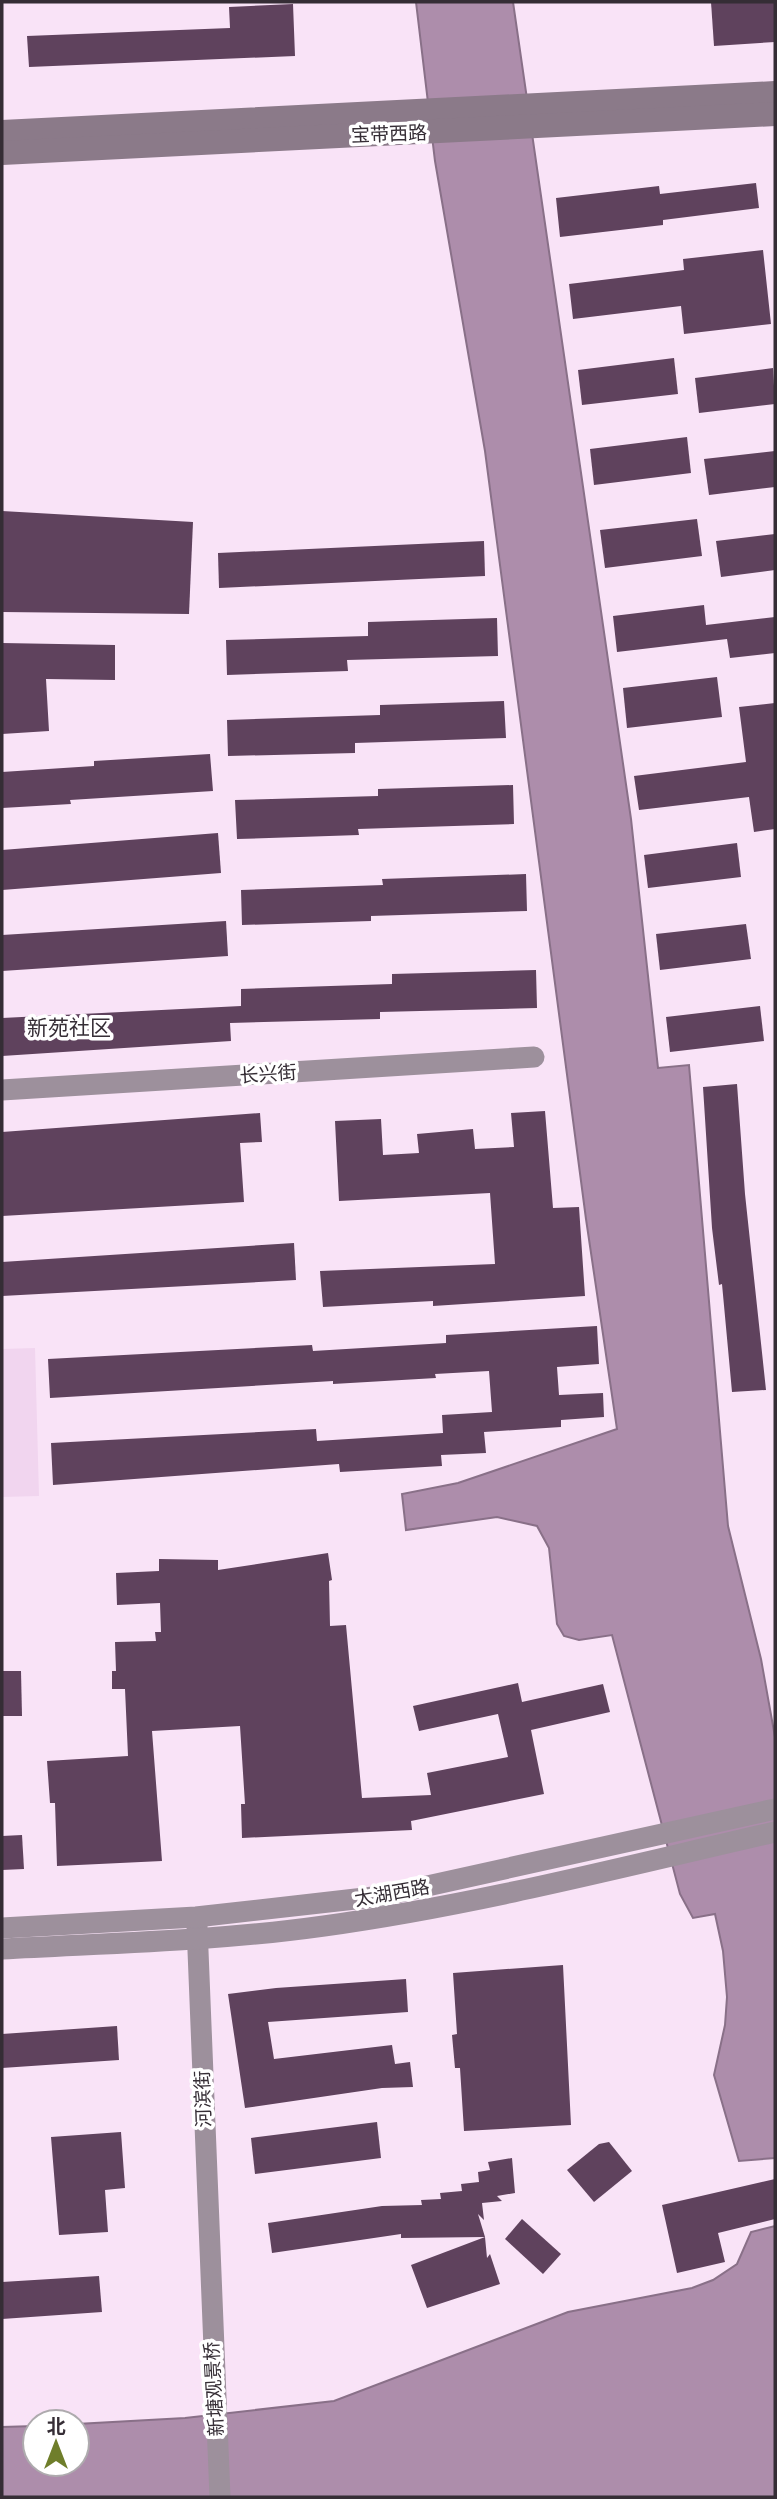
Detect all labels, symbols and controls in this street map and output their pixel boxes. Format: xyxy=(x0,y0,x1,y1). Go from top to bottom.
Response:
street label: 宝带西路 xyxy=(351,121,427,147)
district label: 新苑社区 xyxy=(27,1015,111,1041)
street label: 长兴街 xyxy=(239,1061,297,1087)
street label: 太湖西路 xyxy=(353,1875,431,1911)
street label: 河滨街 xyxy=(191,2070,215,2128)
street label: 新塘观景桥 xyxy=(200,2341,228,2437)
north arrow xyxy=(21,2408,91,2478)
text: 北 xyxy=(46,2415,66,2438)

